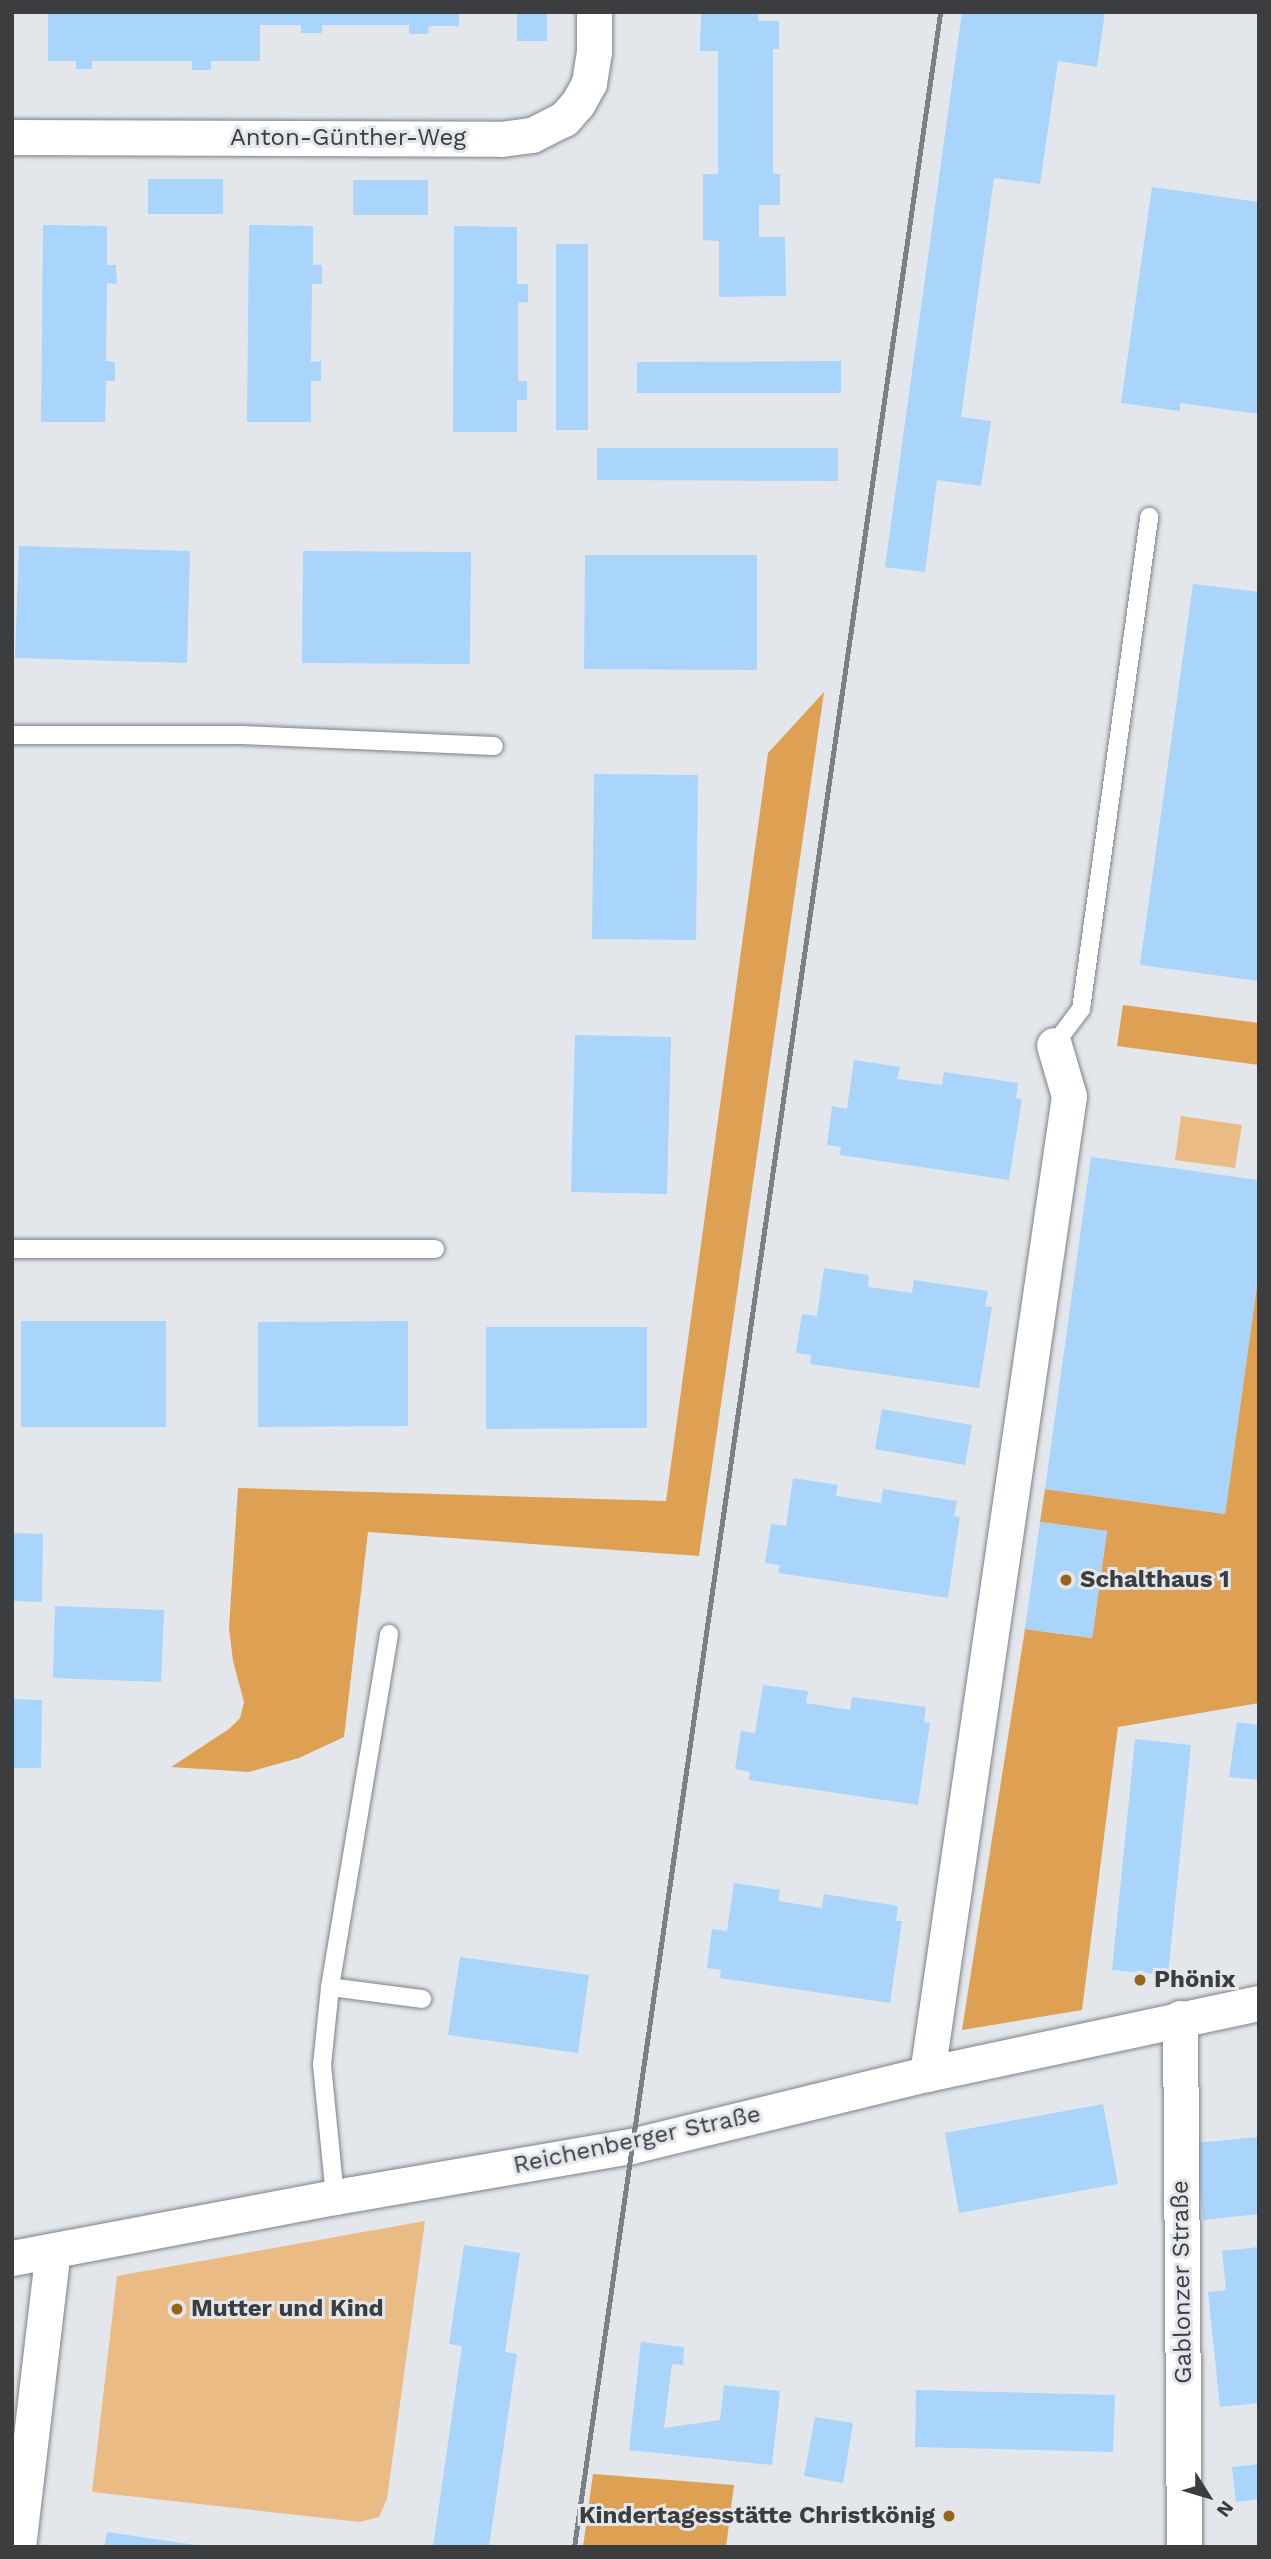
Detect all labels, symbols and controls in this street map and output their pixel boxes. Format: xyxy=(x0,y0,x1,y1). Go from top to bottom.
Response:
street label: Anton-Günther-Weg xyxy=(230,124,466,152)
place label: Schalthaus 1 xyxy=(1080,1566,1230,1594)
marker: Schalthaus 1 xyxy=(1058,1572,1074,1588)
place label: Phönix xyxy=(1154,1966,1235,1994)
marker: Phönix xyxy=(1132,1972,1148,1988)
street label: Reichenberger Straße xyxy=(510,2100,764,2180)
street label: Gablonzer Straße xyxy=(1166,2180,1198,2384)
place label: Mutter und Kind xyxy=(191,2295,384,2323)
marker: Mutter und Kind xyxy=(169,2301,185,2317)
north arrow xyxy=(1173,2461,1243,2531)
text: N xyxy=(1212,2496,1239,2521)
place label: Kindertagesstätte Christkönig xyxy=(579,2502,935,2530)
marker: Kindertagesstätte Christkönig xyxy=(941,2508,957,2524)

